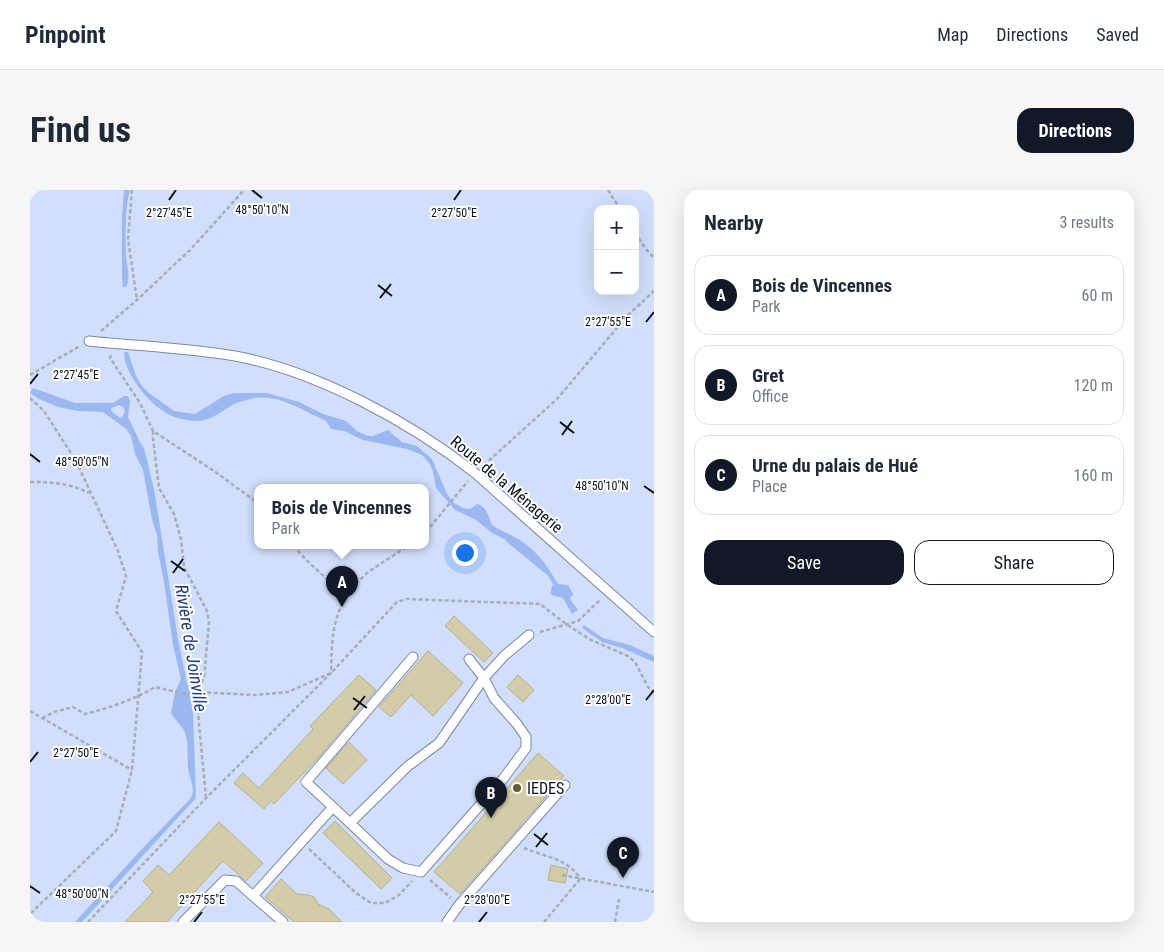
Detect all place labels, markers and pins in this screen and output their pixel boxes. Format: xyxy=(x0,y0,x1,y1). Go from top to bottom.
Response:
pin: A xyxy=(326,566,358,607)
pin: B xyxy=(475,777,507,818)
place label: IEDES xyxy=(527,779,564,798)
marker: IEDES xyxy=(511,782,523,794)
pin: C xyxy=(607,837,639,878)

